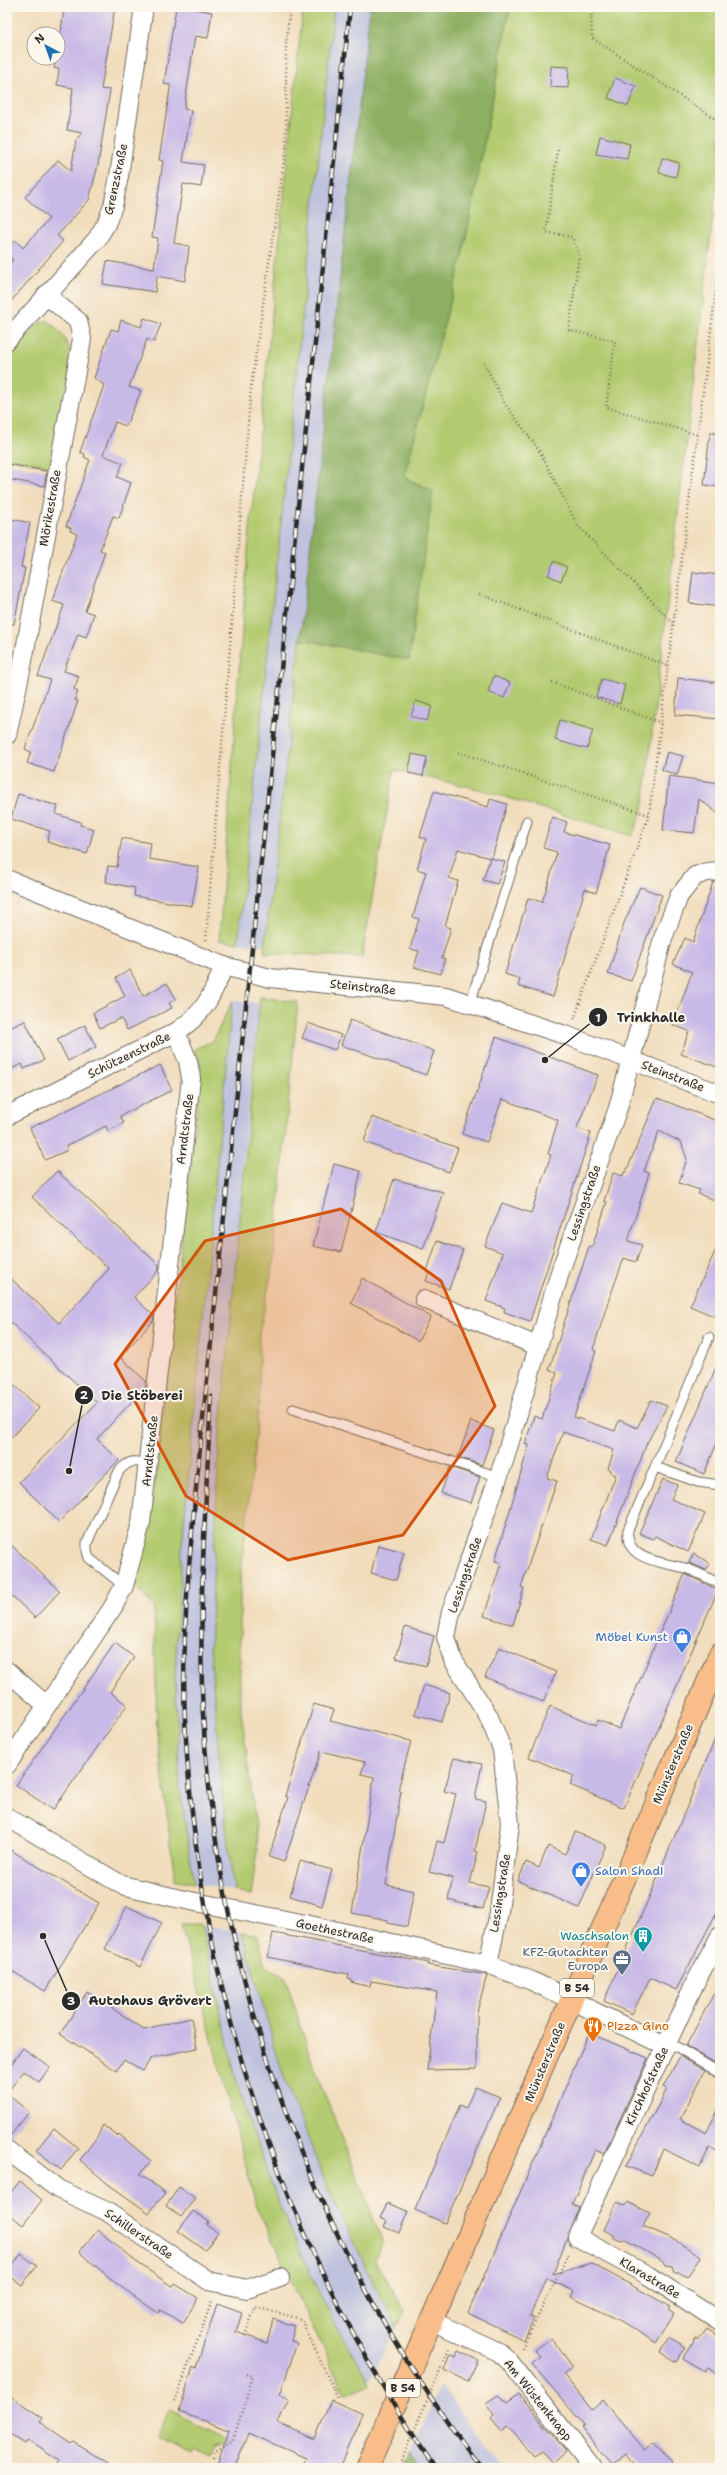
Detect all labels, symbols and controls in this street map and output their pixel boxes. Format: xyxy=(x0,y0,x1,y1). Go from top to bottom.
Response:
north arrow xyxy=(26,26,66,66)
text: N xyxy=(32,30,48,47)
street label: Grenzstraße xyxy=(101,142,131,216)
street label: Mörikestraße xyxy=(35,468,65,548)
street label: Steinstraße xyxy=(329,976,397,998)
callout: Trinkhalle xyxy=(588,1005,693,1030)
text: Trinkhalle xyxy=(617,1009,686,1026)
text: 1 xyxy=(595,1010,601,1026)
street label: Schützenstraße xyxy=(85,1028,173,1082)
street label: Steinstraße xyxy=(639,1057,707,1095)
street label: Arndtstraße xyxy=(173,1092,197,1166)
street label: Lessingstraße xyxy=(563,1162,605,1243)
callout: Die Stöberei xyxy=(74,1382,191,1407)
text: 2 xyxy=(80,1387,89,1403)
text: Die Stöberei xyxy=(101,1387,183,1404)
street label: Arndtstraße xyxy=(138,1414,162,1487)
street label: Lessingstraße xyxy=(444,1534,486,1615)
shop icon: Möbel Kunst xyxy=(671,1626,693,1654)
place label: Möbel Kunst xyxy=(596,1629,668,1645)
street label: Münsterstraße xyxy=(649,1721,697,1807)
street label: Lessingstraße xyxy=(486,1852,514,1934)
shop icon: Salon Shadi xyxy=(570,1860,592,1888)
place label: Salon Shadi xyxy=(595,1863,663,1879)
street label: Goethestraße xyxy=(294,1915,376,1947)
building icon: Waschsalon xyxy=(632,1925,654,1953)
place label: Waschsalon xyxy=(560,1928,629,1944)
place label: KFZ-Gutachten Europa xyxy=(522,1944,609,1974)
office icon: KFZ-Gutachten Europa xyxy=(611,1948,633,1976)
road number: B 54 xyxy=(560,1979,594,1997)
callout: Autohaus Grövert xyxy=(61,1988,220,2013)
text: Autohaus Grövert xyxy=(88,1992,212,2009)
text: 3 xyxy=(67,1993,75,2009)
restaurant icon: Pizza Gino xyxy=(582,2015,604,2043)
place label: Pizza Gino xyxy=(607,2018,669,2034)
street label: Münsterstraße xyxy=(521,2019,569,2105)
street label: Kirchhofstraße xyxy=(622,2044,672,2128)
street label: Schillerstraße xyxy=(102,2205,177,2263)
street label: Klarastraße xyxy=(617,2253,684,2303)
street label: Am Wüstenknapp xyxy=(500,2356,576,2444)
road number: B 54 xyxy=(386,2379,420,2397)

